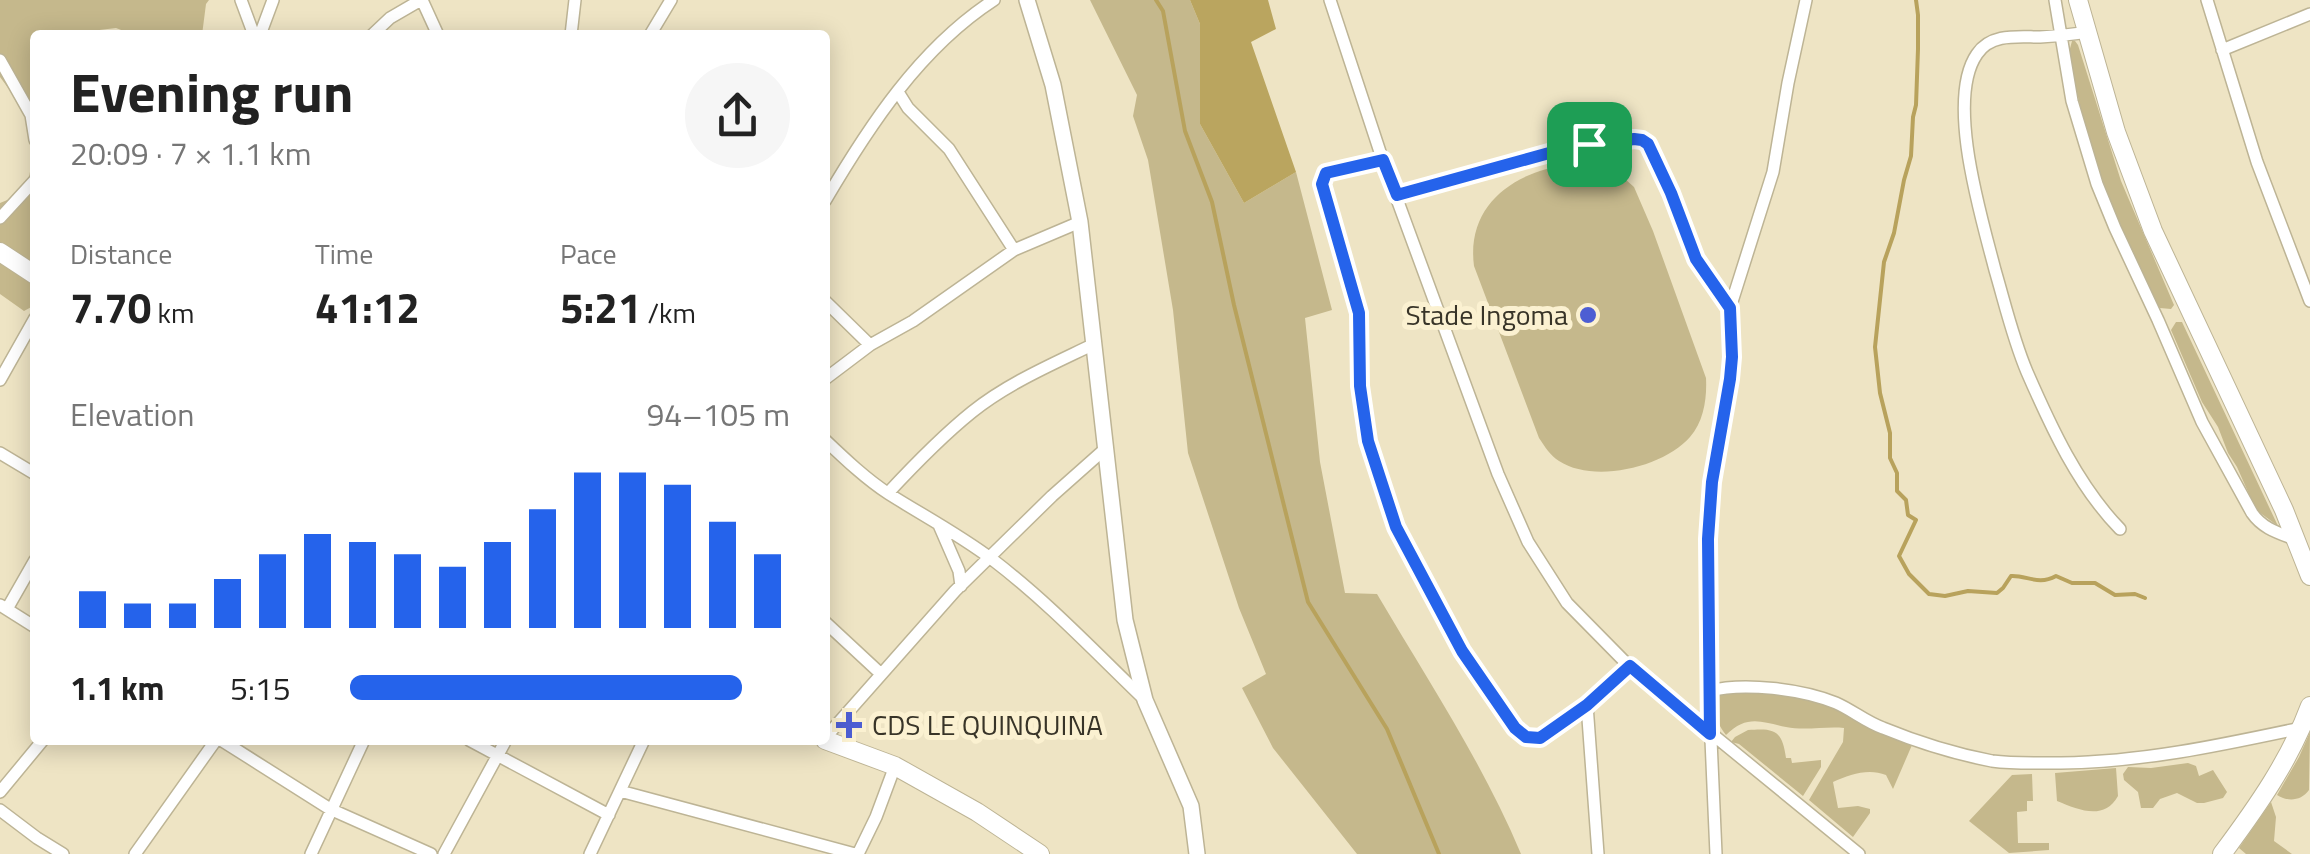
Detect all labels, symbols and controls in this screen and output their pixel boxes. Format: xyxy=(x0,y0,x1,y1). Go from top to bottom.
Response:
text: Evening run xyxy=(70,50,353,133)
button: share xyxy=(685,63,790,168)
pin xyxy=(1547,102,1632,187)
icon: arrive xyxy=(1562,117,1617,172)
text: 20:09 · 7 × 1.1 km xyxy=(70,129,311,177)
text: Distance xyxy=(70,232,172,275)
text: Time xyxy=(315,232,373,275)
text: Pace xyxy=(560,232,617,275)
text: 7.70 xyxy=(70,275,151,339)
text: 41:12 xyxy=(315,275,420,339)
text: 5:21 xyxy=(560,275,641,339)
text: km xyxy=(151,291,194,334)
text: /km xyxy=(641,291,696,334)
place label: Stade Ingoma xyxy=(1406,293,1568,336)
marker: Stade Ingoma xyxy=(1577,304,1599,326)
text: Elevation xyxy=(70,390,194,438)
text: 94–105 m xyxy=(646,390,790,438)
text: 1.1 km xyxy=(70,664,164,712)
text: 5:15 xyxy=(230,664,291,712)
place label: CDS LE QUINQUINA xyxy=(872,703,1103,746)
marker: CDS LE QUINQUINA xyxy=(836,712,862,738)

